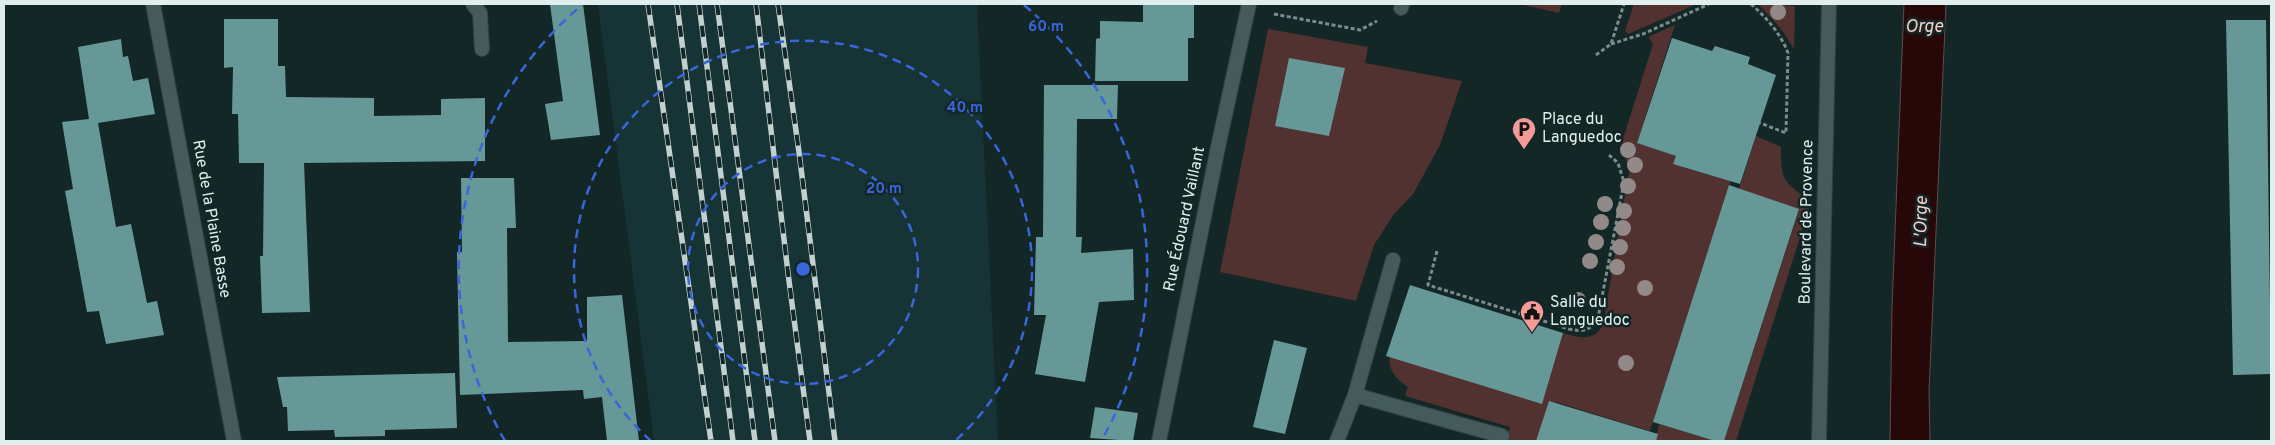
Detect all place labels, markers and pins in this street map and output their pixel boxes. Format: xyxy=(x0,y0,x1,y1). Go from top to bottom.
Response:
place label: Place du Languedoc xyxy=(1542,110,1622,148)
parking icon: Place du Languedoc xyxy=(1511,116,1537,150)
centre of rings xyxy=(794,260,812,278)
place label: Salle du Languedoc xyxy=(1550,293,1630,331)
public building icon: Salle du Languedoc xyxy=(1519,299,1545,333)

